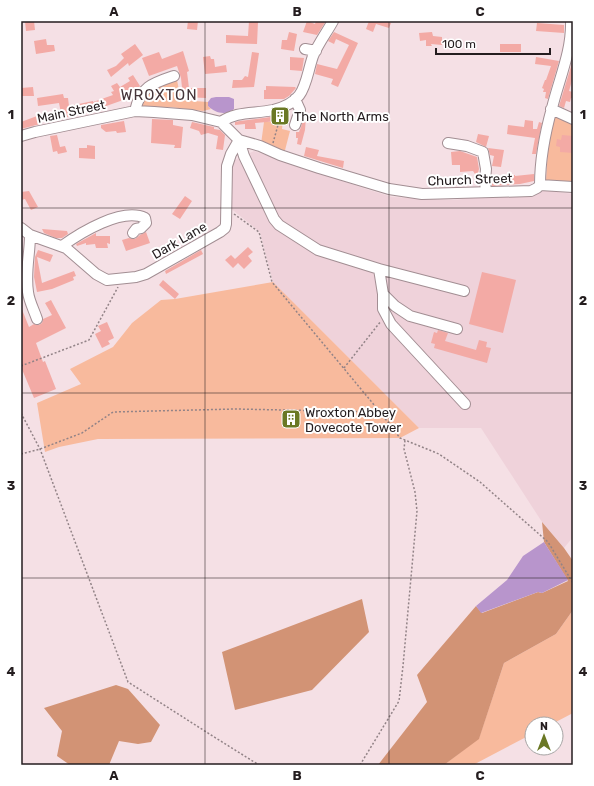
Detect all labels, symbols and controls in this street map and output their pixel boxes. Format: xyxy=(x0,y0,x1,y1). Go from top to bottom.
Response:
text: A xyxy=(109,4,119,19)
text: B xyxy=(292,4,302,19)
text: C xyxy=(475,4,485,19)
scale bar xyxy=(436,30,550,56)
text: 100 m xyxy=(442,37,476,51)
district label: WROXTON xyxy=(120,86,198,104)
street label: Main Street xyxy=(36,97,107,126)
building icon: The North Arms xyxy=(269,105,291,127)
text: 1 xyxy=(8,107,14,122)
text: 1 xyxy=(580,107,586,122)
place label: The North Arms xyxy=(294,109,389,124)
street label: Church Street xyxy=(427,171,513,188)
street label: Dark Lane xyxy=(149,219,209,262)
text: 2 xyxy=(7,293,15,308)
text: 2 xyxy=(579,293,587,308)
place label: Wroxton Abbey Dovecote Tower xyxy=(305,405,401,435)
building icon: Wroxton Abbey Dovecote Tower xyxy=(280,408,302,430)
text: 3 xyxy=(7,478,16,493)
text: 3 xyxy=(579,478,588,493)
text: 4 xyxy=(7,664,16,679)
text: 4 xyxy=(579,664,588,679)
north arrow xyxy=(524,716,564,756)
text: N xyxy=(540,720,548,733)
text: A xyxy=(109,768,119,783)
text: B xyxy=(292,768,302,783)
text: C xyxy=(475,768,485,783)

